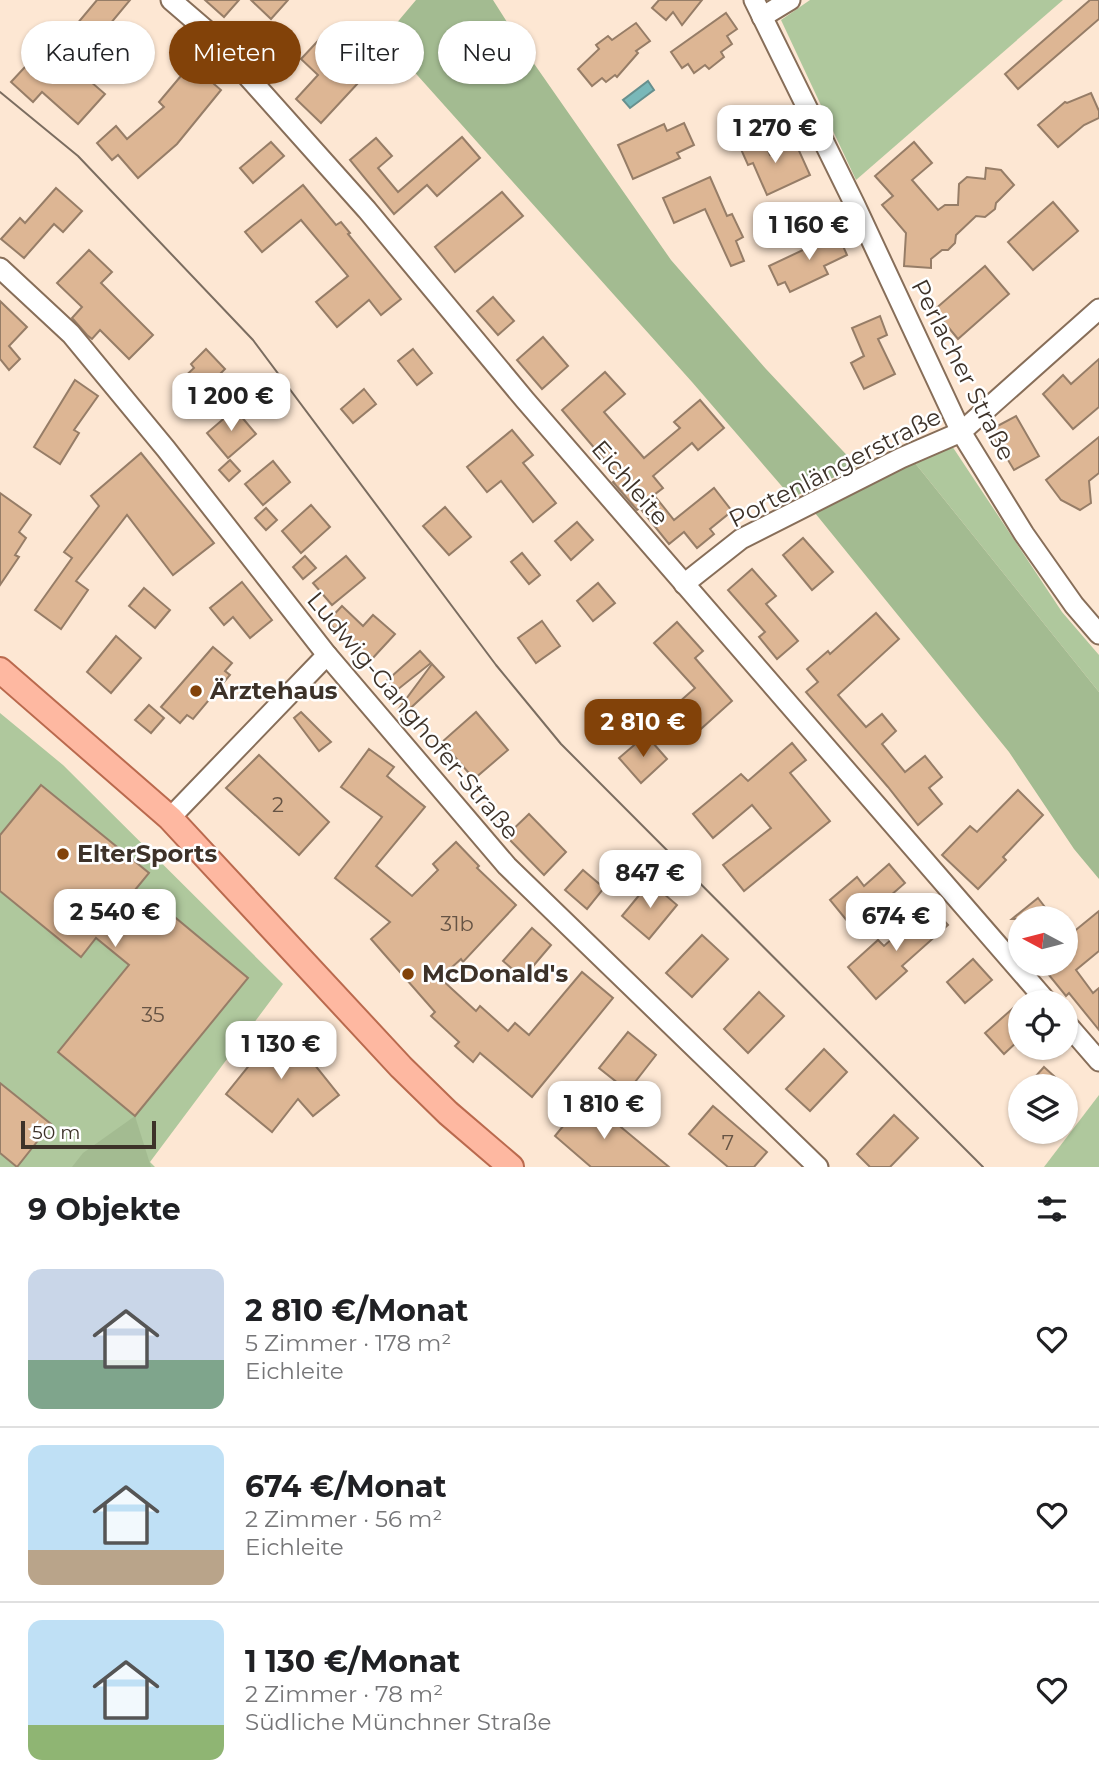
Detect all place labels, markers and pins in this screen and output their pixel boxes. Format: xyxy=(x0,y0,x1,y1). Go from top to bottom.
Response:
pin: 1 270 € xyxy=(710,106,840,165)
pin: 1 160 € xyxy=(744,202,874,262)
pin: 1 200 € xyxy=(166,374,296,433)
place label: Ärztehaus xyxy=(209,676,338,705)
marker: Ärztehaus xyxy=(188,683,204,699)
pin: 2 810 € xyxy=(578,700,708,759)
place label: ElterSports xyxy=(77,839,217,868)
marker: ElterSports xyxy=(55,846,71,862)
pin: 847 € xyxy=(601,850,699,910)
pin: 2 540 € xyxy=(50,890,180,949)
pin: 674 € xyxy=(847,894,945,953)
place label: McDonald's xyxy=(422,959,568,988)
marker: McDonald's xyxy=(400,966,416,982)
pin: 1 130 € xyxy=(216,1021,346,1081)
pin: 1 810 € xyxy=(539,1082,669,1141)

